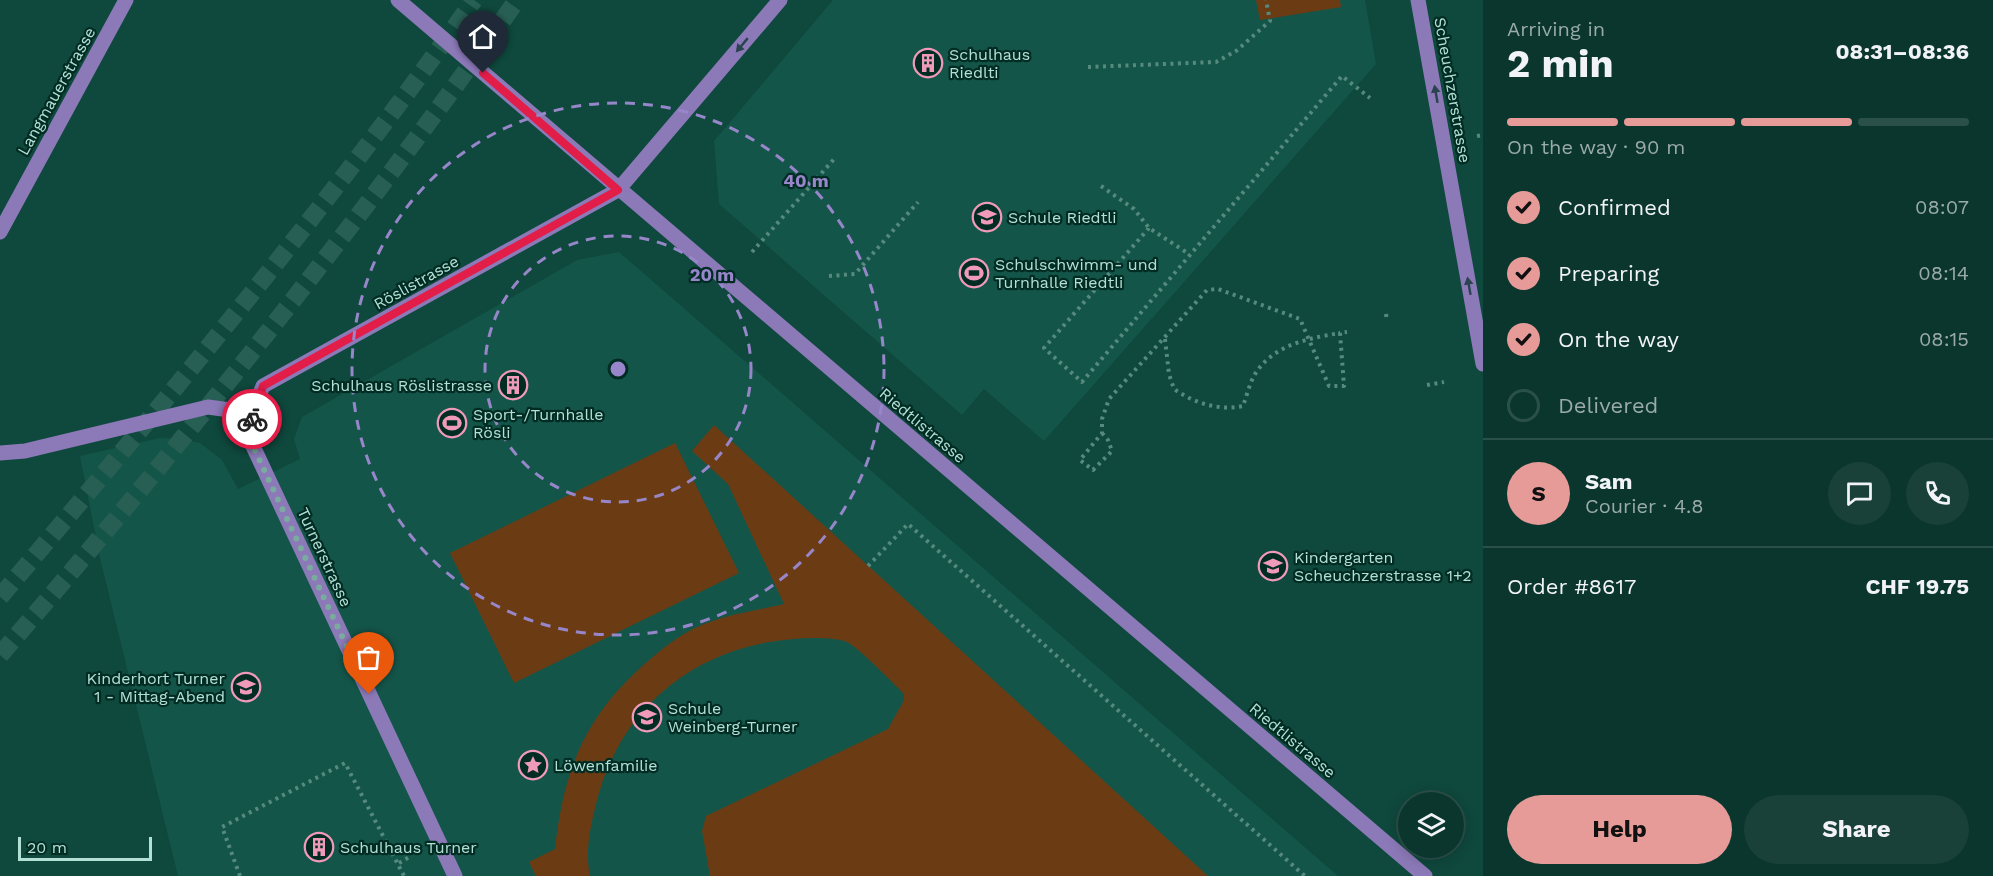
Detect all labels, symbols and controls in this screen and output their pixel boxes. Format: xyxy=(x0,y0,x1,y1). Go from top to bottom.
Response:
pin xyxy=(457,11,508,73)
street label: Scheuchzerstrasse xyxy=(1430,16,1475,164)
text: Arriving in xyxy=(1507,17,1605,41)
icon: home xyxy=(466,20,499,53)
street label: Langmauerstrasse xyxy=(13,24,99,158)
one-way arrow xyxy=(736,37,749,53)
text: 08:31–08:36 xyxy=(1835,39,1969,64)
text: 2 min xyxy=(1507,41,1614,86)
place label: Schulhaus Riedlti xyxy=(949,45,1030,82)
building icon: Schulhaus Riedlti xyxy=(912,47,944,79)
one-way arrow xyxy=(1431,84,1440,103)
text: On the way · 90 m xyxy=(1507,135,1685,159)
text: 40 m xyxy=(783,170,829,191)
icon: check xyxy=(1507,191,1540,224)
text: Confirmed xyxy=(1558,195,1671,220)
text: 08:07 xyxy=(1915,195,1969,219)
school or university icon: Schule Riedtli xyxy=(971,201,1003,233)
place label: Schule Riedtli xyxy=(1008,208,1117,227)
street label: Röslistrasse xyxy=(370,251,462,314)
place label: Schulschwimm- und Turnhalle Riedtli xyxy=(995,255,1158,292)
sports icon: Schulschwimm- und Turnhalle Riedtli xyxy=(958,257,990,289)
icon: check xyxy=(1507,257,1540,290)
text: Preparing xyxy=(1558,261,1659,286)
text: 08:14 xyxy=(1918,261,1969,285)
text: 20 m xyxy=(690,264,734,285)
one-way arrow xyxy=(1464,276,1473,295)
icon: check xyxy=(1507,323,1540,356)
text: On the way xyxy=(1558,327,1679,352)
text: 08:15 xyxy=(1919,327,1969,351)
centre of rings xyxy=(608,359,628,379)
building icon: Schulhaus Röslistrasse xyxy=(497,369,529,401)
place label: Schulhaus Röslistrasse xyxy=(311,376,492,395)
street label: Riedtlistrasse xyxy=(876,384,970,467)
courier xyxy=(222,389,282,449)
text: Delivered xyxy=(1558,393,1658,418)
icon: bike xyxy=(236,403,269,436)
place label: Sport-/Turnhalle Rösli xyxy=(473,405,603,442)
sports icon: Sport-/Turnhalle Rösli xyxy=(436,407,468,439)
button: chat xyxy=(1828,462,1891,525)
button: phone xyxy=(1906,462,1969,525)
text: Sam xyxy=(1585,469,1633,494)
text: S xyxy=(1531,481,1546,506)
text: Courier · 4.8 xyxy=(1585,494,1704,518)
street label: Turnerstrasse xyxy=(293,505,356,610)
place label: Kindergarten Scheuchzerstrasse 1+2 xyxy=(1294,548,1472,585)
school or university icon: Kindergarten Scheuchzerstrasse 1+2 xyxy=(1257,550,1289,582)
text: Order #8617 xyxy=(1507,574,1636,599)
text: CHF 19.75 xyxy=(1866,574,1969,599)
pin xyxy=(343,632,394,694)
icon: bag xyxy=(352,641,385,674)
place label: Kinderhort Turner 1 - Mittag-Abend xyxy=(87,669,225,706)
school or university icon: Kinderhort Turner 1 - Mittag-Abend xyxy=(230,671,262,703)
place label: Schule Weinberg-Turner xyxy=(668,699,798,736)
street label: Riedtlistrasse xyxy=(1246,699,1340,782)
school or university icon: Schule Weinberg-Turner xyxy=(631,701,663,733)
place icon: Löwenfamilie xyxy=(517,749,549,781)
place label: Löwenfamilie xyxy=(554,756,658,775)
map controls xyxy=(1398,792,1464,858)
button: layers xyxy=(1398,792,1464,858)
button: Help xyxy=(1507,795,1732,864)
button: Share xyxy=(1744,795,1969,864)
building icon: Schulhaus Turner xyxy=(303,831,335,863)
scale bar xyxy=(18,834,152,862)
text: 20 m xyxy=(27,838,67,857)
place label: Schulhaus Turner xyxy=(340,838,477,857)

